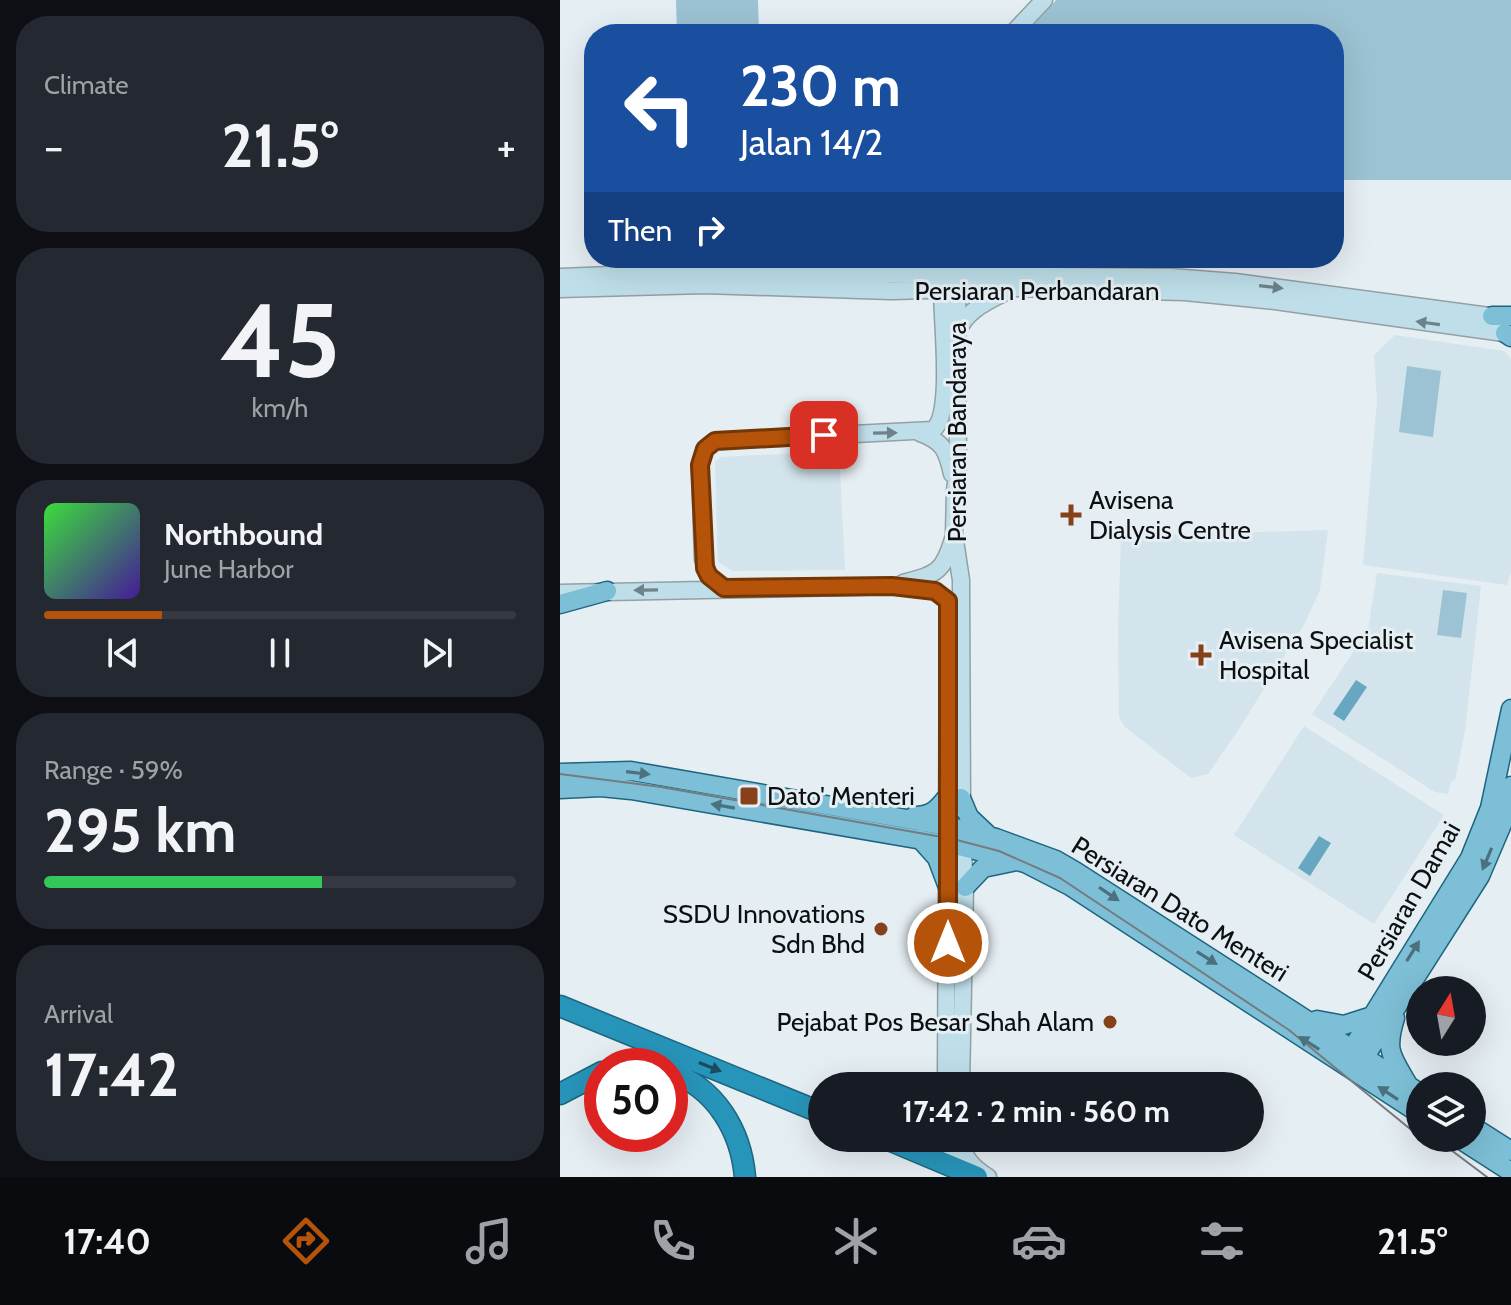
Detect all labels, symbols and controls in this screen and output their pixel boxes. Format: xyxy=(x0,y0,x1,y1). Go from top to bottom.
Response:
text: 230 m xyxy=(740,52,901,120)
icon: left xyxy=(608,56,712,160)
text: Climate xyxy=(44,69,129,101)
text: 21.5° xyxy=(222,109,338,182)
text: − xyxy=(44,120,63,173)
text: + xyxy=(497,120,516,173)
text: Jalan 14/2 xyxy=(740,120,883,164)
icon: right xyxy=(688,208,732,252)
text: Then xyxy=(608,212,672,249)
street label: Persiaran Perbandaran xyxy=(914,275,1160,307)
text: 45 xyxy=(220,277,340,403)
one-way arrow xyxy=(1259,280,1284,293)
one-way arrow xyxy=(1415,316,1440,329)
street label: Persiaran Bandaraya xyxy=(941,321,973,542)
text: km/h xyxy=(252,392,308,424)
pin xyxy=(790,401,858,469)
icon: arrive xyxy=(802,413,846,457)
one-way arrow xyxy=(873,427,898,439)
place label: Avisena Dialysis Centre xyxy=(1089,484,1251,546)
marker: Avisena Dialysis Centre xyxy=(1060,504,1082,526)
text: Northbound xyxy=(164,516,323,553)
text: June Harbor xyxy=(164,553,293,585)
one-way arrow xyxy=(633,584,658,597)
place label: Avisena Specialist Hospital xyxy=(1219,624,1413,686)
icon: previous xyxy=(101,631,145,675)
icon: pause xyxy=(258,631,302,675)
icon: next xyxy=(415,631,459,675)
marker: Avisena Specialist Hospital xyxy=(1190,644,1212,666)
text: Range · 59% xyxy=(44,754,183,786)
one-way arrow xyxy=(626,767,651,780)
place label: Dato' Menteri xyxy=(767,780,915,812)
marker: Dato' Menteri xyxy=(738,785,760,807)
text: 295 km xyxy=(44,794,236,867)
one-way arrow xyxy=(711,799,736,811)
street label: Persiaran Damai xyxy=(1351,816,1467,986)
street label: Persiaran Dato Menteri xyxy=(1066,829,1294,989)
one-way arrow xyxy=(1480,848,1493,872)
one-way arrow xyxy=(1098,886,1119,901)
place label: SSDU Innovations Sdn Bhd xyxy=(663,898,865,960)
position arrow xyxy=(906,901,990,985)
marker: SSDU Innovations Sdn Bhd xyxy=(872,920,890,938)
one-way arrow xyxy=(1406,940,1420,962)
one-way arrow xyxy=(1196,950,1218,964)
north arrow xyxy=(1406,976,1486,1056)
map controls xyxy=(1406,976,1486,1152)
text: Arrival xyxy=(44,998,113,1030)
place label: Pejabat Pos Besar Shah Alam xyxy=(777,1006,1094,1038)
marker: Pejabat Pos Besar Shah Alam xyxy=(1101,1013,1119,1031)
one-way arrow xyxy=(1298,1035,1319,1050)
text: 17:42 xyxy=(44,1038,179,1111)
speed limit sign: 50 xyxy=(584,1048,688,1152)
one-way arrow xyxy=(698,1061,722,1074)
button: layers xyxy=(1406,1072,1486,1152)
one-way arrow xyxy=(1377,1085,1398,1100)
text: 17:42 · 2 min · 560 m xyxy=(902,1093,1170,1130)
icon: directions xyxy=(278,1213,334,1269)
icon: music xyxy=(461,1213,517,1269)
icon: phone xyxy=(645,1213,701,1269)
icon: climate xyxy=(828,1213,884,1269)
icon: car xyxy=(1011,1213,1067,1269)
icon: filters xyxy=(1194,1213,1250,1269)
text: 17:40 xyxy=(64,1219,151,1263)
text: 21.5° xyxy=(1377,1219,1447,1263)

